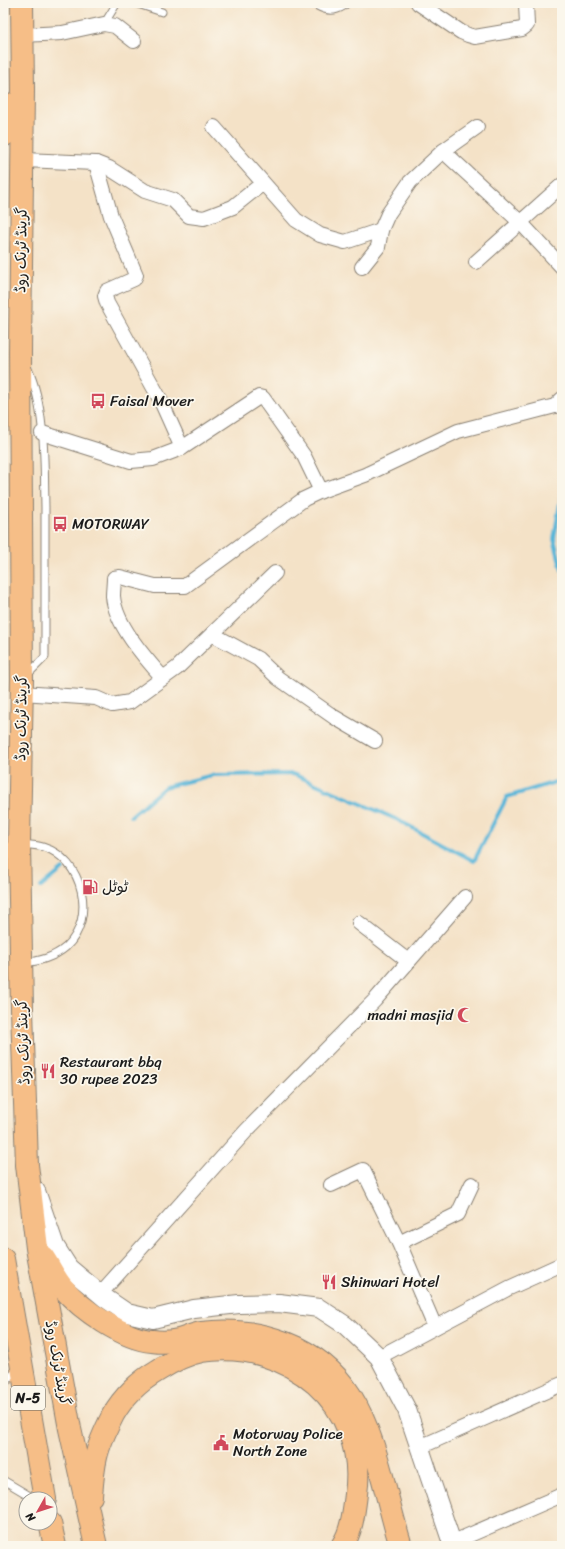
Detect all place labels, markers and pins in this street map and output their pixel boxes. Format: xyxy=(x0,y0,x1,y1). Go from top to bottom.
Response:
place label: Faisal Mover xyxy=(110,388,194,414)
bus stop icon: Faisal Mover xyxy=(89,392,107,410)
place label: MOTORWAY xyxy=(72,511,150,537)
bus stop icon: MOTORWAY xyxy=(51,515,69,533)
place label: ٹوٹل xyxy=(102,874,129,900)
fuel station icon: ٹوٹل xyxy=(81,878,99,896)
place label: madni masjid xyxy=(367,1002,454,1028)
mosque icon: madni masjid xyxy=(456,1006,474,1024)
place label: Restaurant bbq 30 rupee 2023 xyxy=(60,1049,162,1092)
restaurant icon: Restaurant bbq 30 rupee 2023 xyxy=(39,1062,57,1080)
place label: Shinwari Hotel xyxy=(341,1269,440,1295)
restaurant icon: Shinwari Hotel xyxy=(320,1273,338,1291)
place label: Motorway Police North Zone xyxy=(233,1421,343,1464)
public building icon: Motorway Police North Zone xyxy=(212,1434,230,1452)

